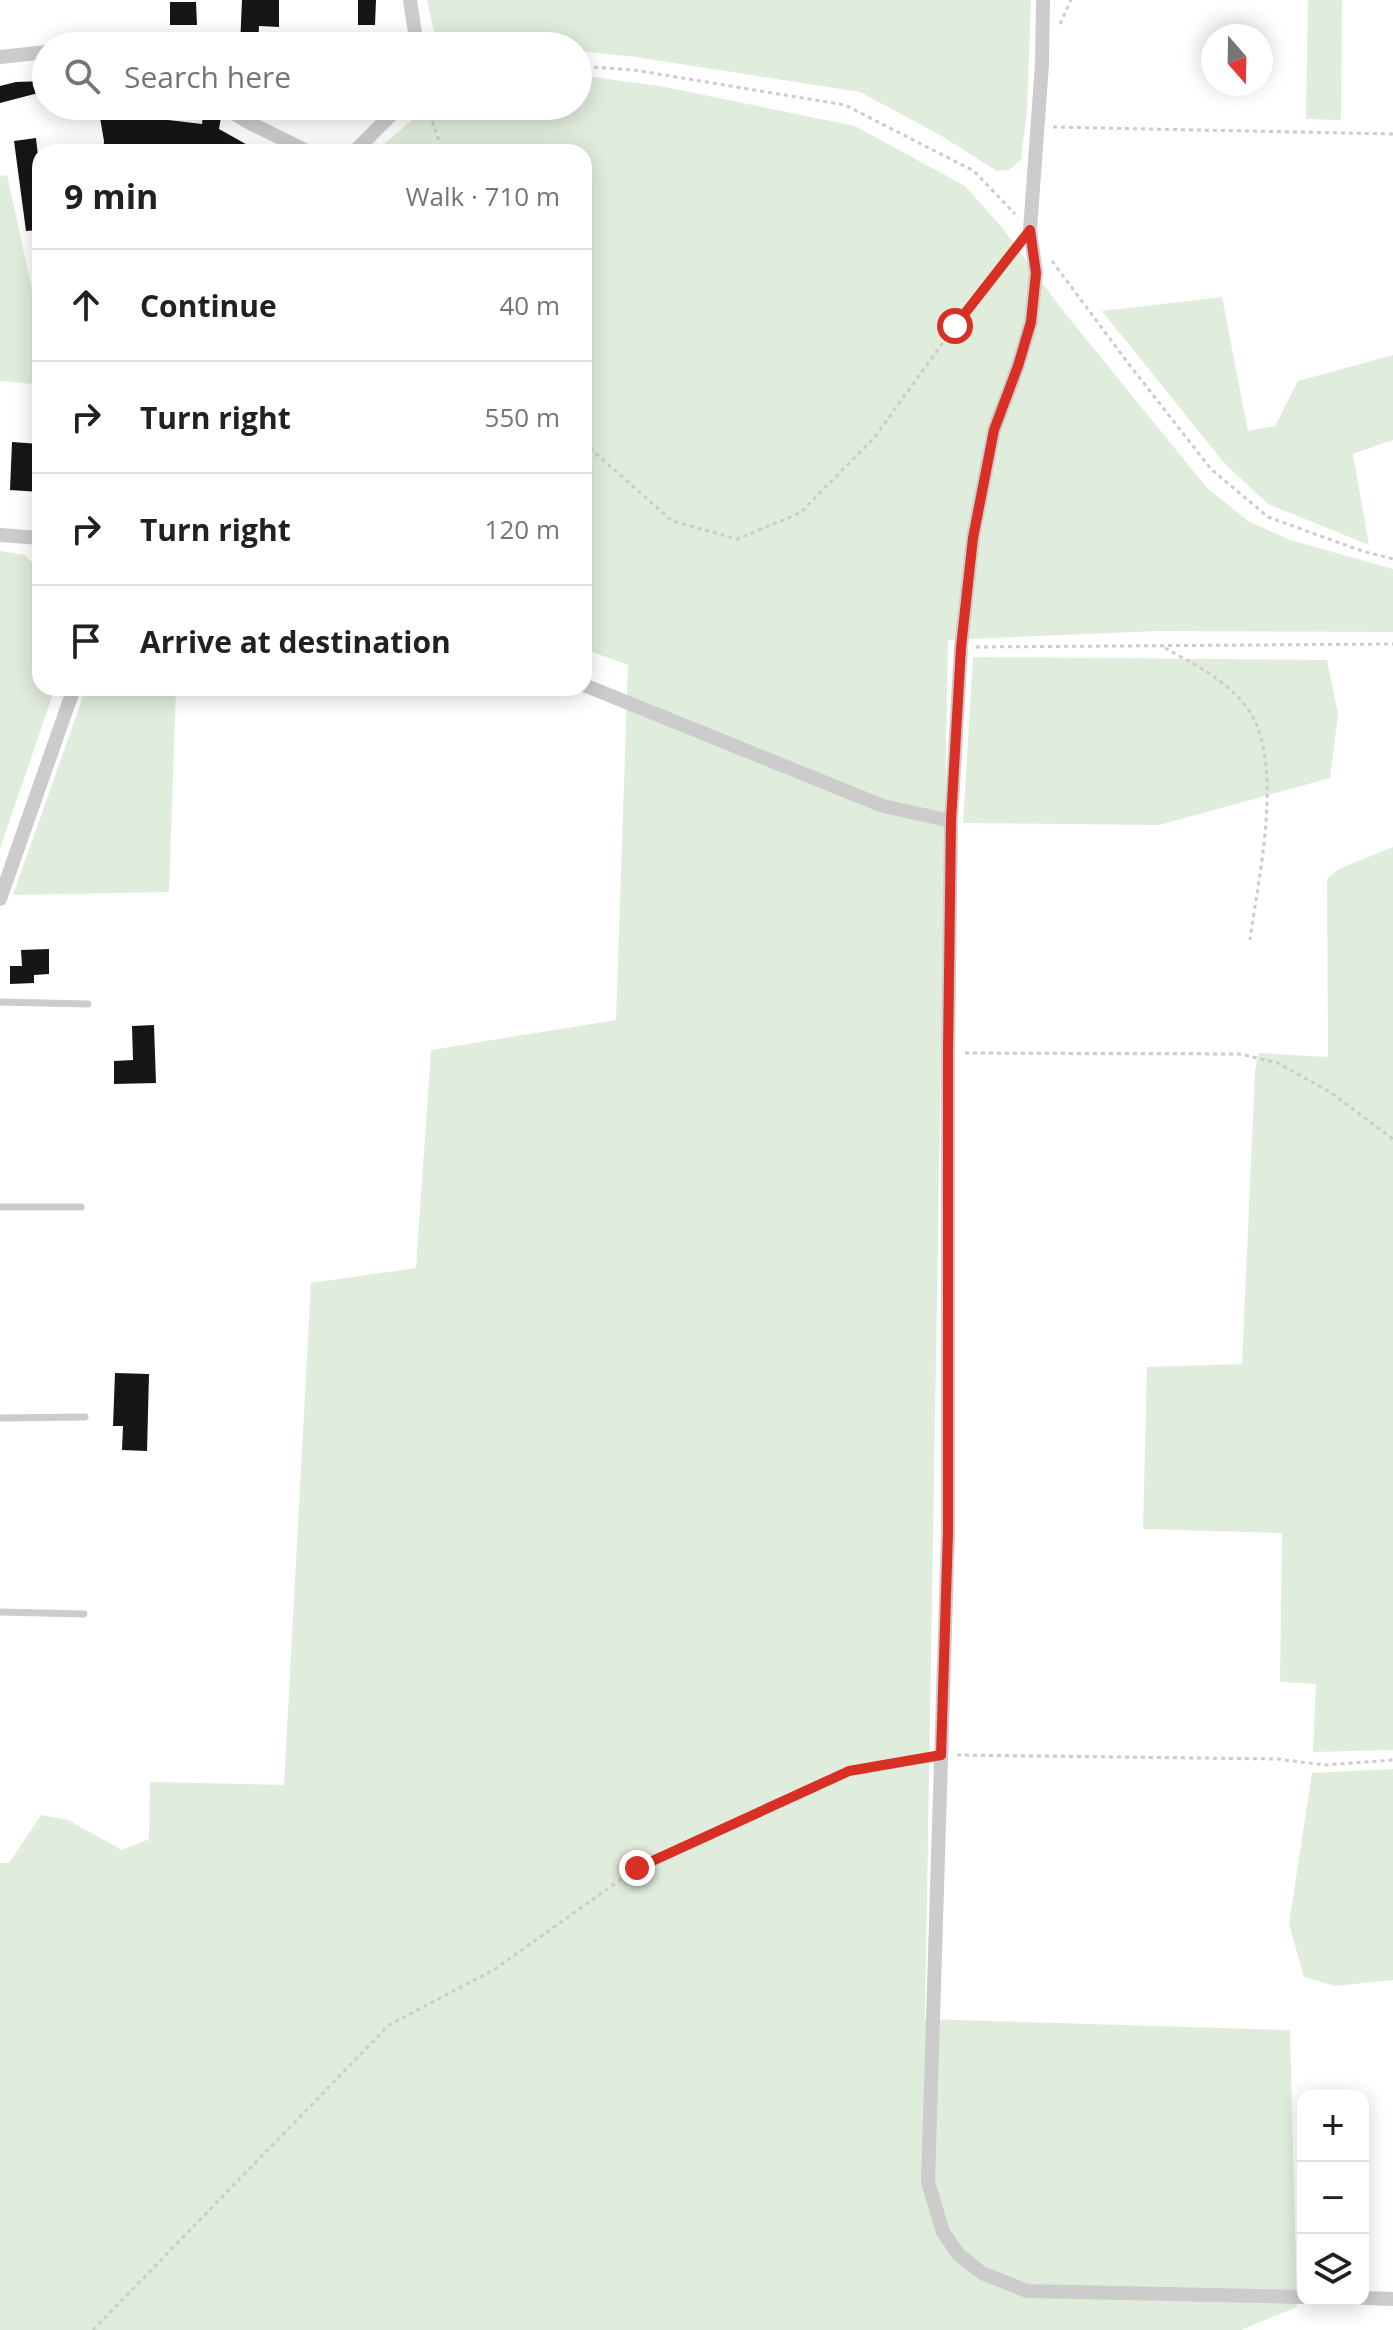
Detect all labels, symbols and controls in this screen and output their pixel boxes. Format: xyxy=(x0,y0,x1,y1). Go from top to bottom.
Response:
north arrow xyxy=(1201,24,1273,96)
search box xyxy=(32,32,592,120)
icon: search xyxy=(60,54,104,98)
text: Search here xyxy=(124,56,291,97)
text: 9 min xyxy=(64,173,158,219)
text: Walk · 710 m xyxy=(406,178,560,214)
icon: ahead xyxy=(64,283,108,327)
text: Continue xyxy=(140,285,277,326)
text: 40 m xyxy=(499,287,560,323)
route start xyxy=(937,308,973,344)
icon: right xyxy=(64,395,108,439)
text: Turn right xyxy=(140,397,291,438)
text: 550 m xyxy=(485,399,560,435)
icon: right xyxy=(64,507,108,551)
text: Turn right xyxy=(140,509,291,550)
text: 120 m xyxy=(485,511,560,547)
icon: arrive xyxy=(64,619,108,663)
text: Arrive at destination xyxy=(140,621,451,662)
route end xyxy=(619,1850,655,1886)
map controls xyxy=(1297,2090,1369,2306)
button: + xyxy=(1297,2090,1369,2162)
button: − xyxy=(1297,2162,1369,2234)
button: layers xyxy=(1297,2234,1369,2306)

